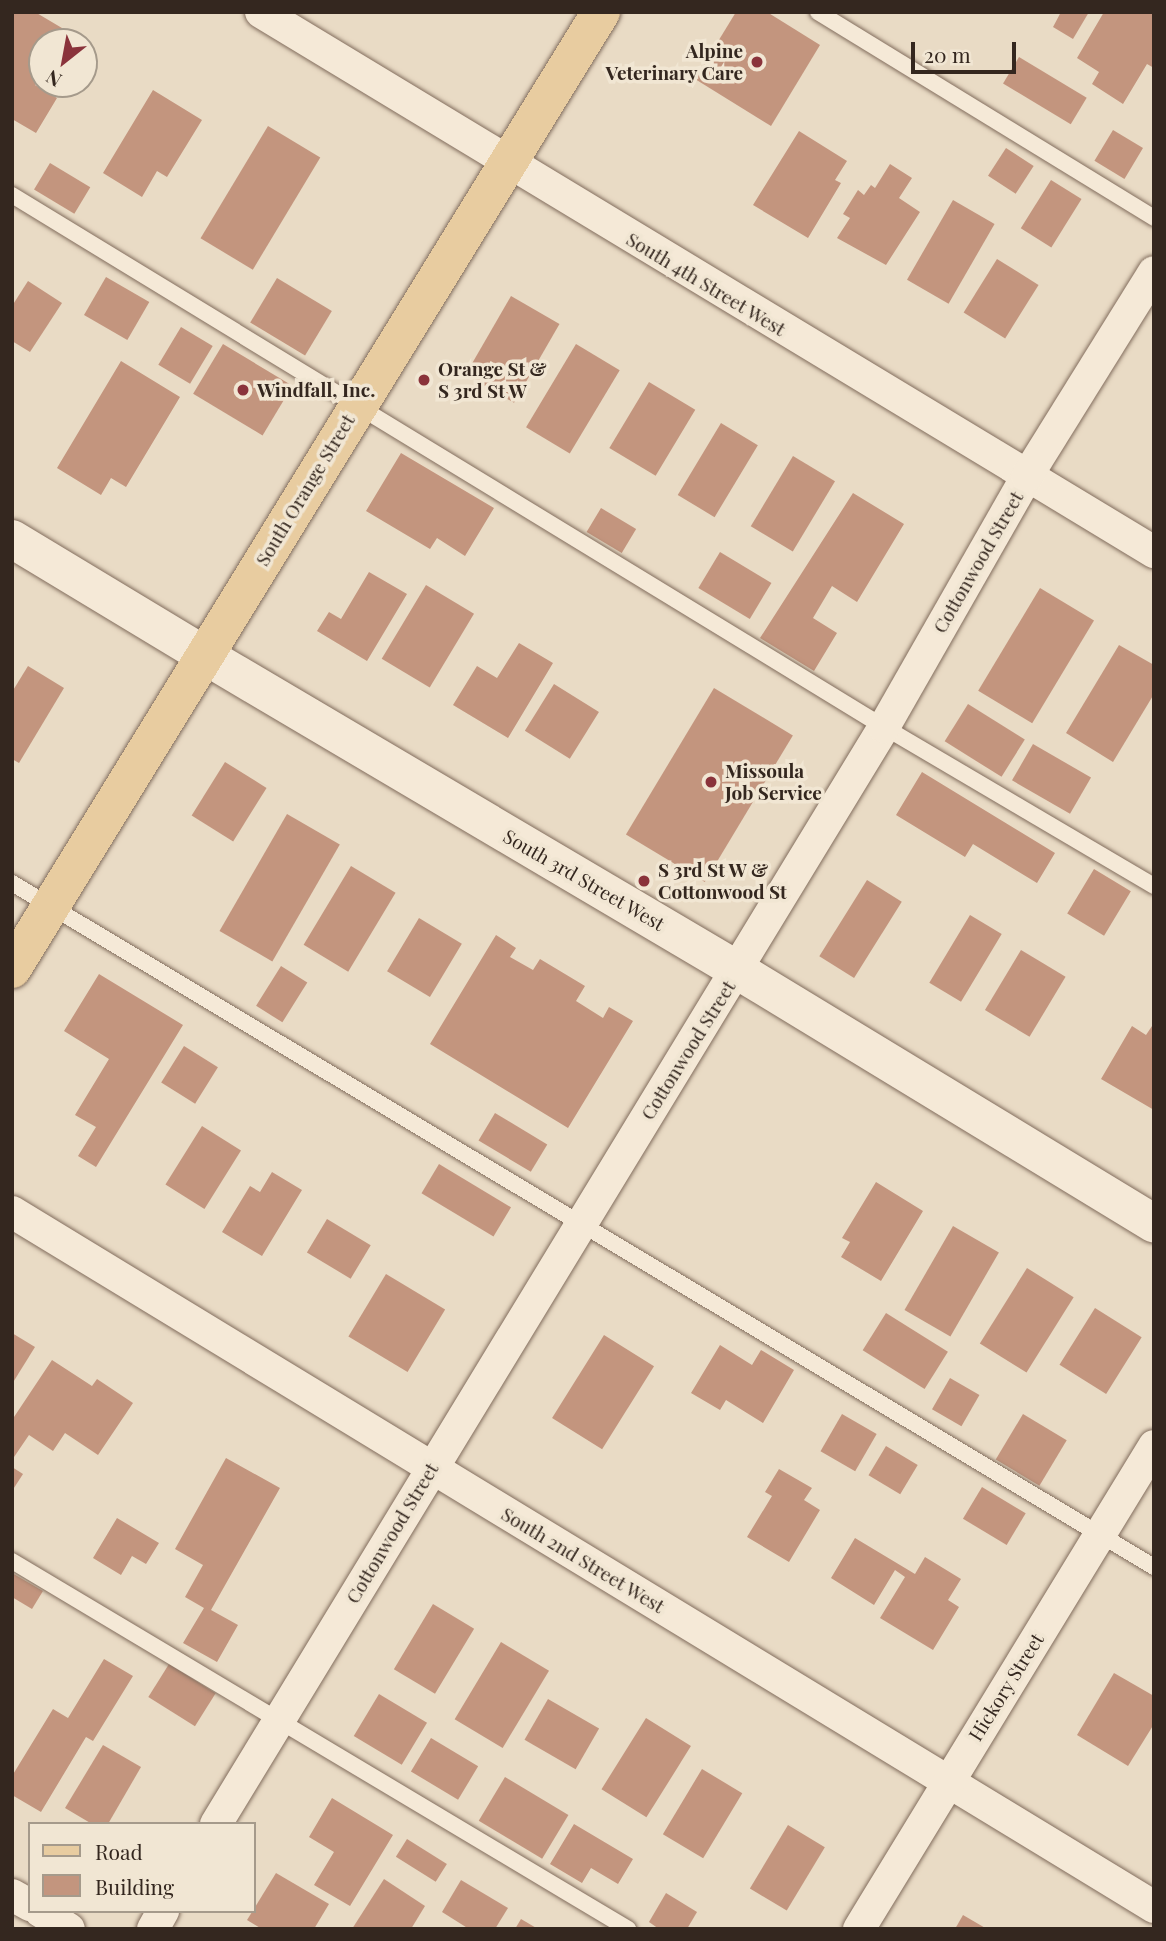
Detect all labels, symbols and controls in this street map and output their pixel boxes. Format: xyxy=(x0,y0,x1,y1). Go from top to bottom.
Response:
north arrow xyxy=(28,28,98,98)
scale bar xyxy=(914,28,1019,72)
place label: Alpine Veterinary Care xyxy=(605,40,743,84)
text: 20 m xyxy=(924,40,971,68)
marker: Alpine Veterinary Care xyxy=(749,54,765,70)
text: N xyxy=(41,65,66,94)
street label: South 4th Street West xyxy=(622,227,790,341)
place label: Orange St & S 3rd St W xyxy=(438,358,547,402)
marker: Orange St & S 3rd St W xyxy=(416,372,432,388)
place label: Windfall, Inc. xyxy=(257,379,375,401)
marker: Windfall, Inc. xyxy=(235,382,251,398)
street label: South Orange Street xyxy=(251,410,359,570)
street label: Cottonwood Street xyxy=(928,487,1028,637)
place label: Missoula Job Service xyxy=(725,760,822,804)
marker: Missoula Job Service xyxy=(703,774,719,790)
street label: South 3rd Street West xyxy=(499,824,669,936)
place label: S 3rd St W & Cottonwood St xyxy=(658,859,787,903)
marker: S 3rd St W & Cottonwood St xyxy=(636,873,652,889)
street label: Cottonwood Street xyxy=(636,976,740,1124)
street label: Cottonwood Street xyxy=(341,1459,443,1607)
street label: South 2nd Street West xyxy=(497,1502,669,1618)
street label: Hickory Street xyxy=(964,1629,1048,1745)
legend xyxy=(28,1822,256,1913)
text: Road xyxy=(95,1837,143,1865)
text: Building xyxy=(95,1872,174,1900)

